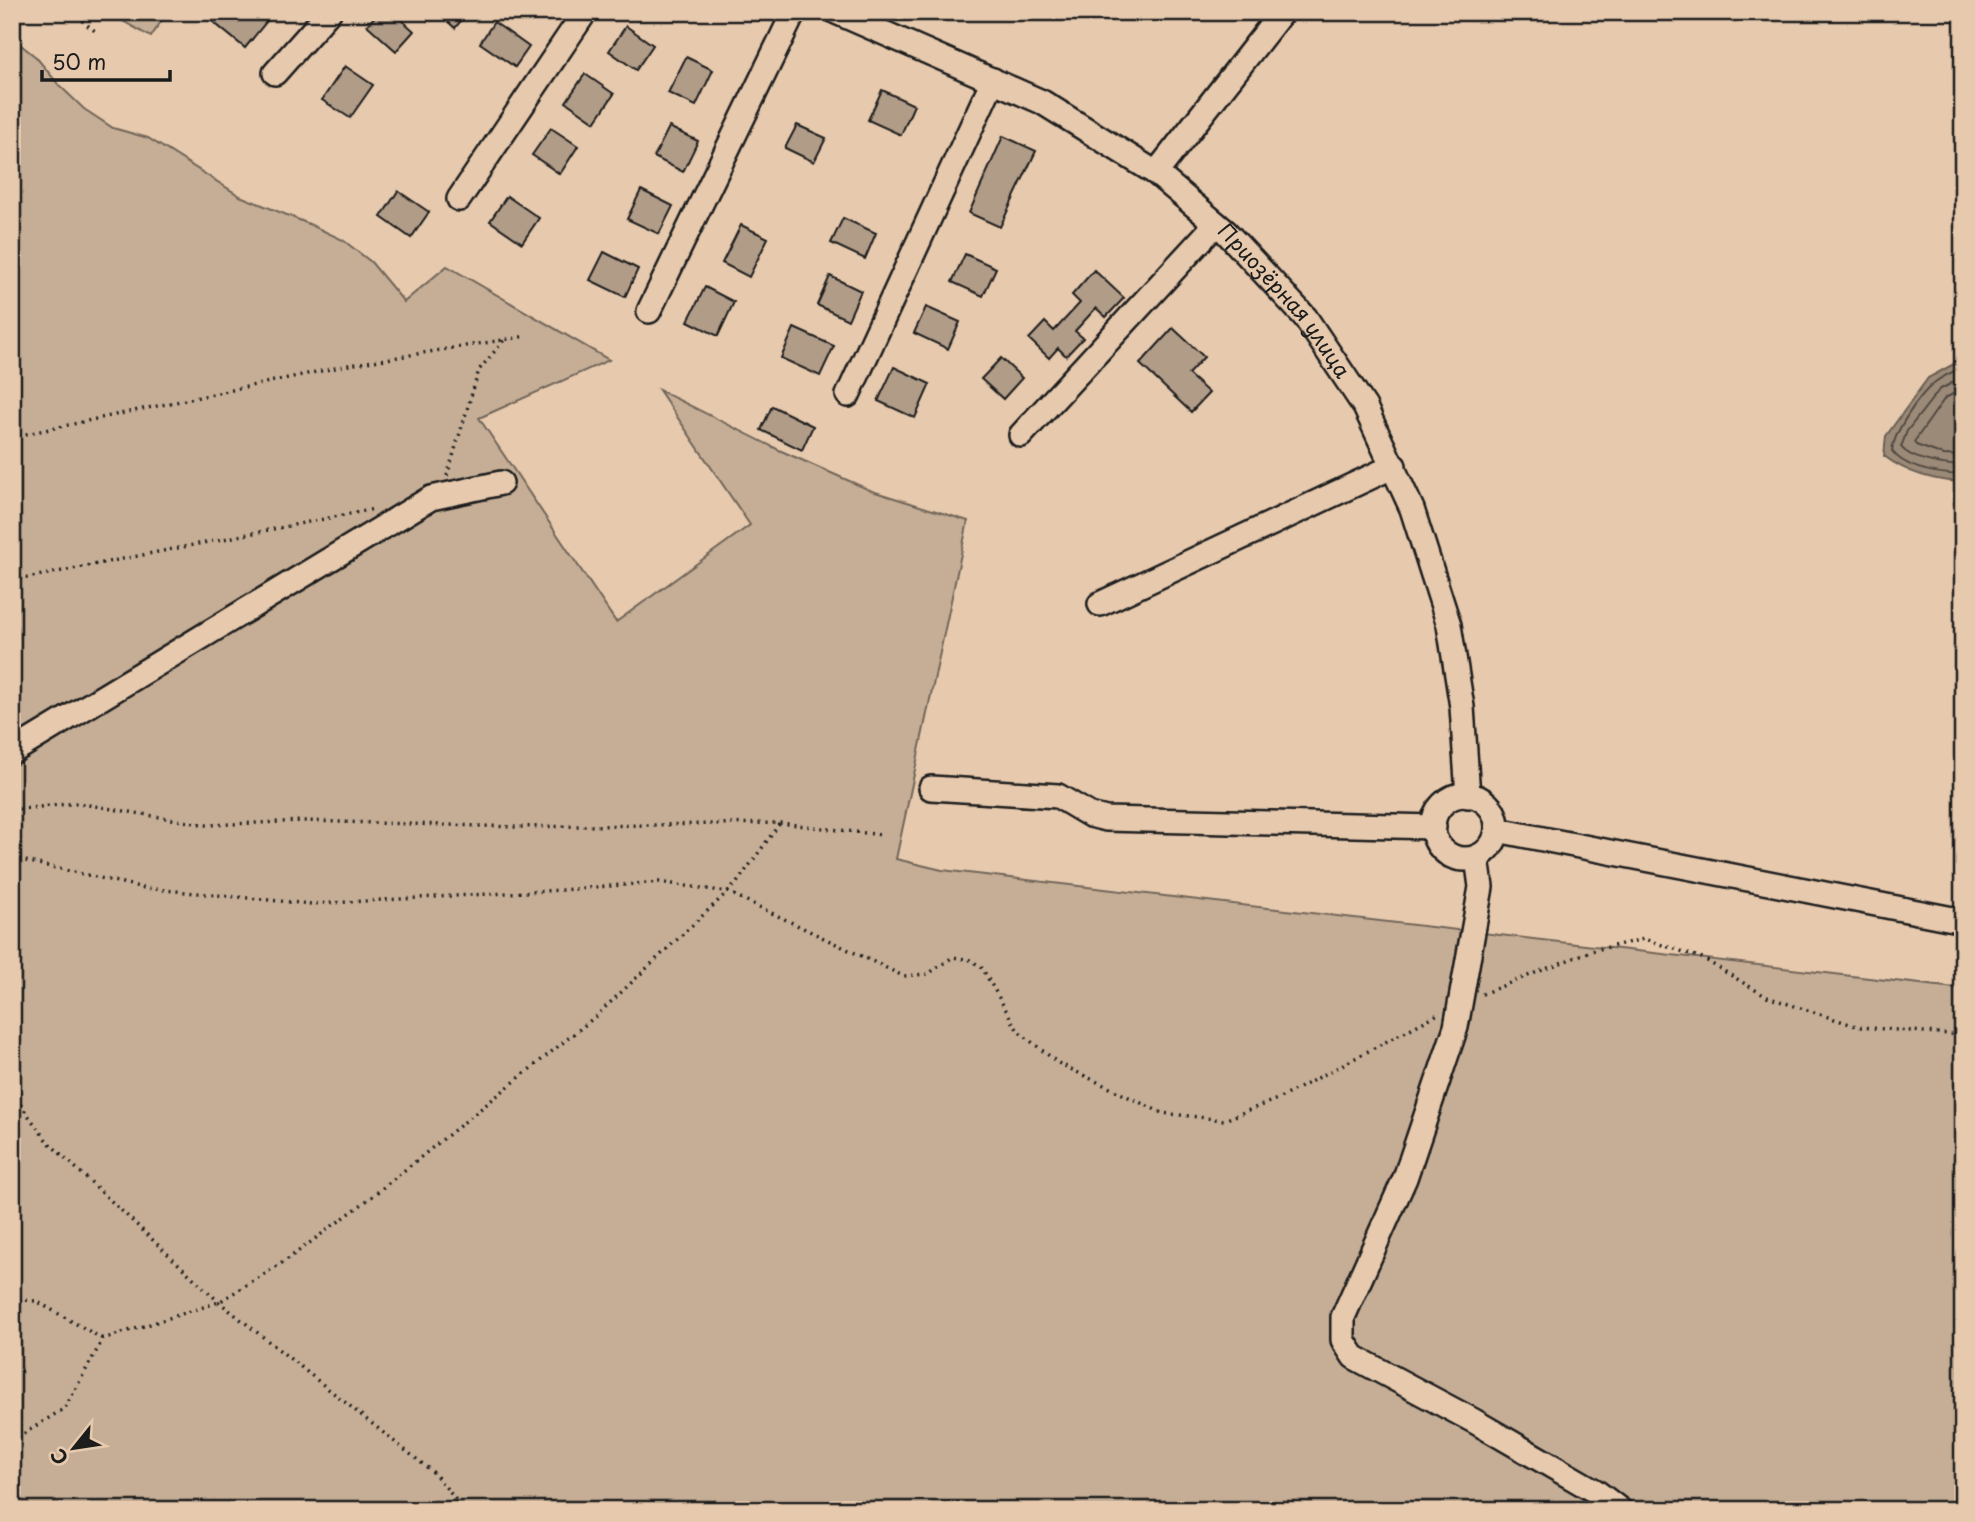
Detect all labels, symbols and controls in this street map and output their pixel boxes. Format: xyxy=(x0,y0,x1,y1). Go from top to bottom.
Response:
scale bar xyxy=(42,38,170,82)
text: 50 m xyxy=(52,45,106,77)
street label: Приозёрная улица xyxy=(1211,215,1360,385)
north arrow xyxy=(38,1414,108,1484)
text: С xyxy=(43,1444,74,1470)

